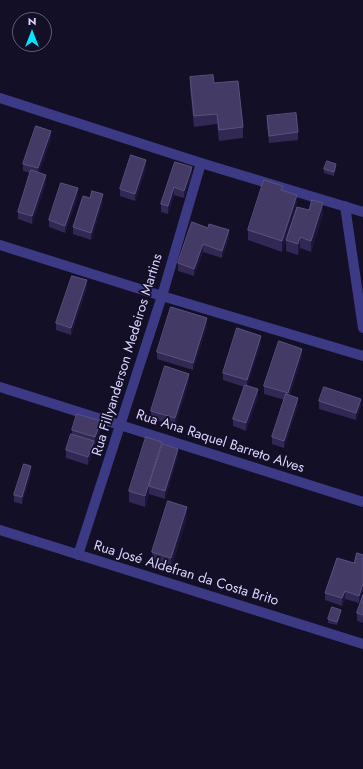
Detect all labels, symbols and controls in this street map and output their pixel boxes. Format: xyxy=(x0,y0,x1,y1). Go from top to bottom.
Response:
north arrow xyxy=(12,12,52,52)
text: N xyxy=(28,13,36,29)
street label: Rua Fillyanderson Medeiros Martins xyxy=(89,252,167,458)
street label: Rua Ana Raquel Barreto Alves xyxy=(134,407,306,477)
street label: Rua José Aldefran da Costa Brito xyxy=(92,538,280,610)

